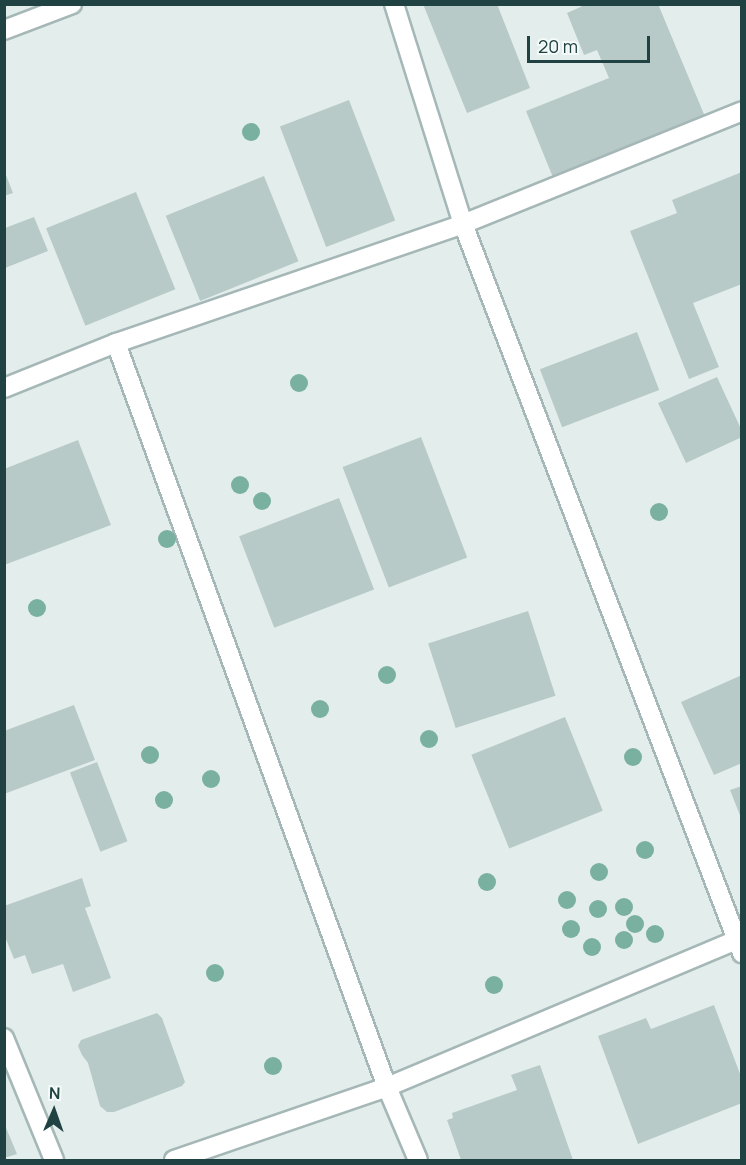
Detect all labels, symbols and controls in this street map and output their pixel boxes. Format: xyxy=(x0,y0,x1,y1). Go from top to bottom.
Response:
scale bar xyxy=(530,24,653,62)
text: 20 m xyxy=(538,34,578,58)
north arrow xyxy=(24,1081,84,1141)
text: N xyxy=(48,1082,61,1104)

